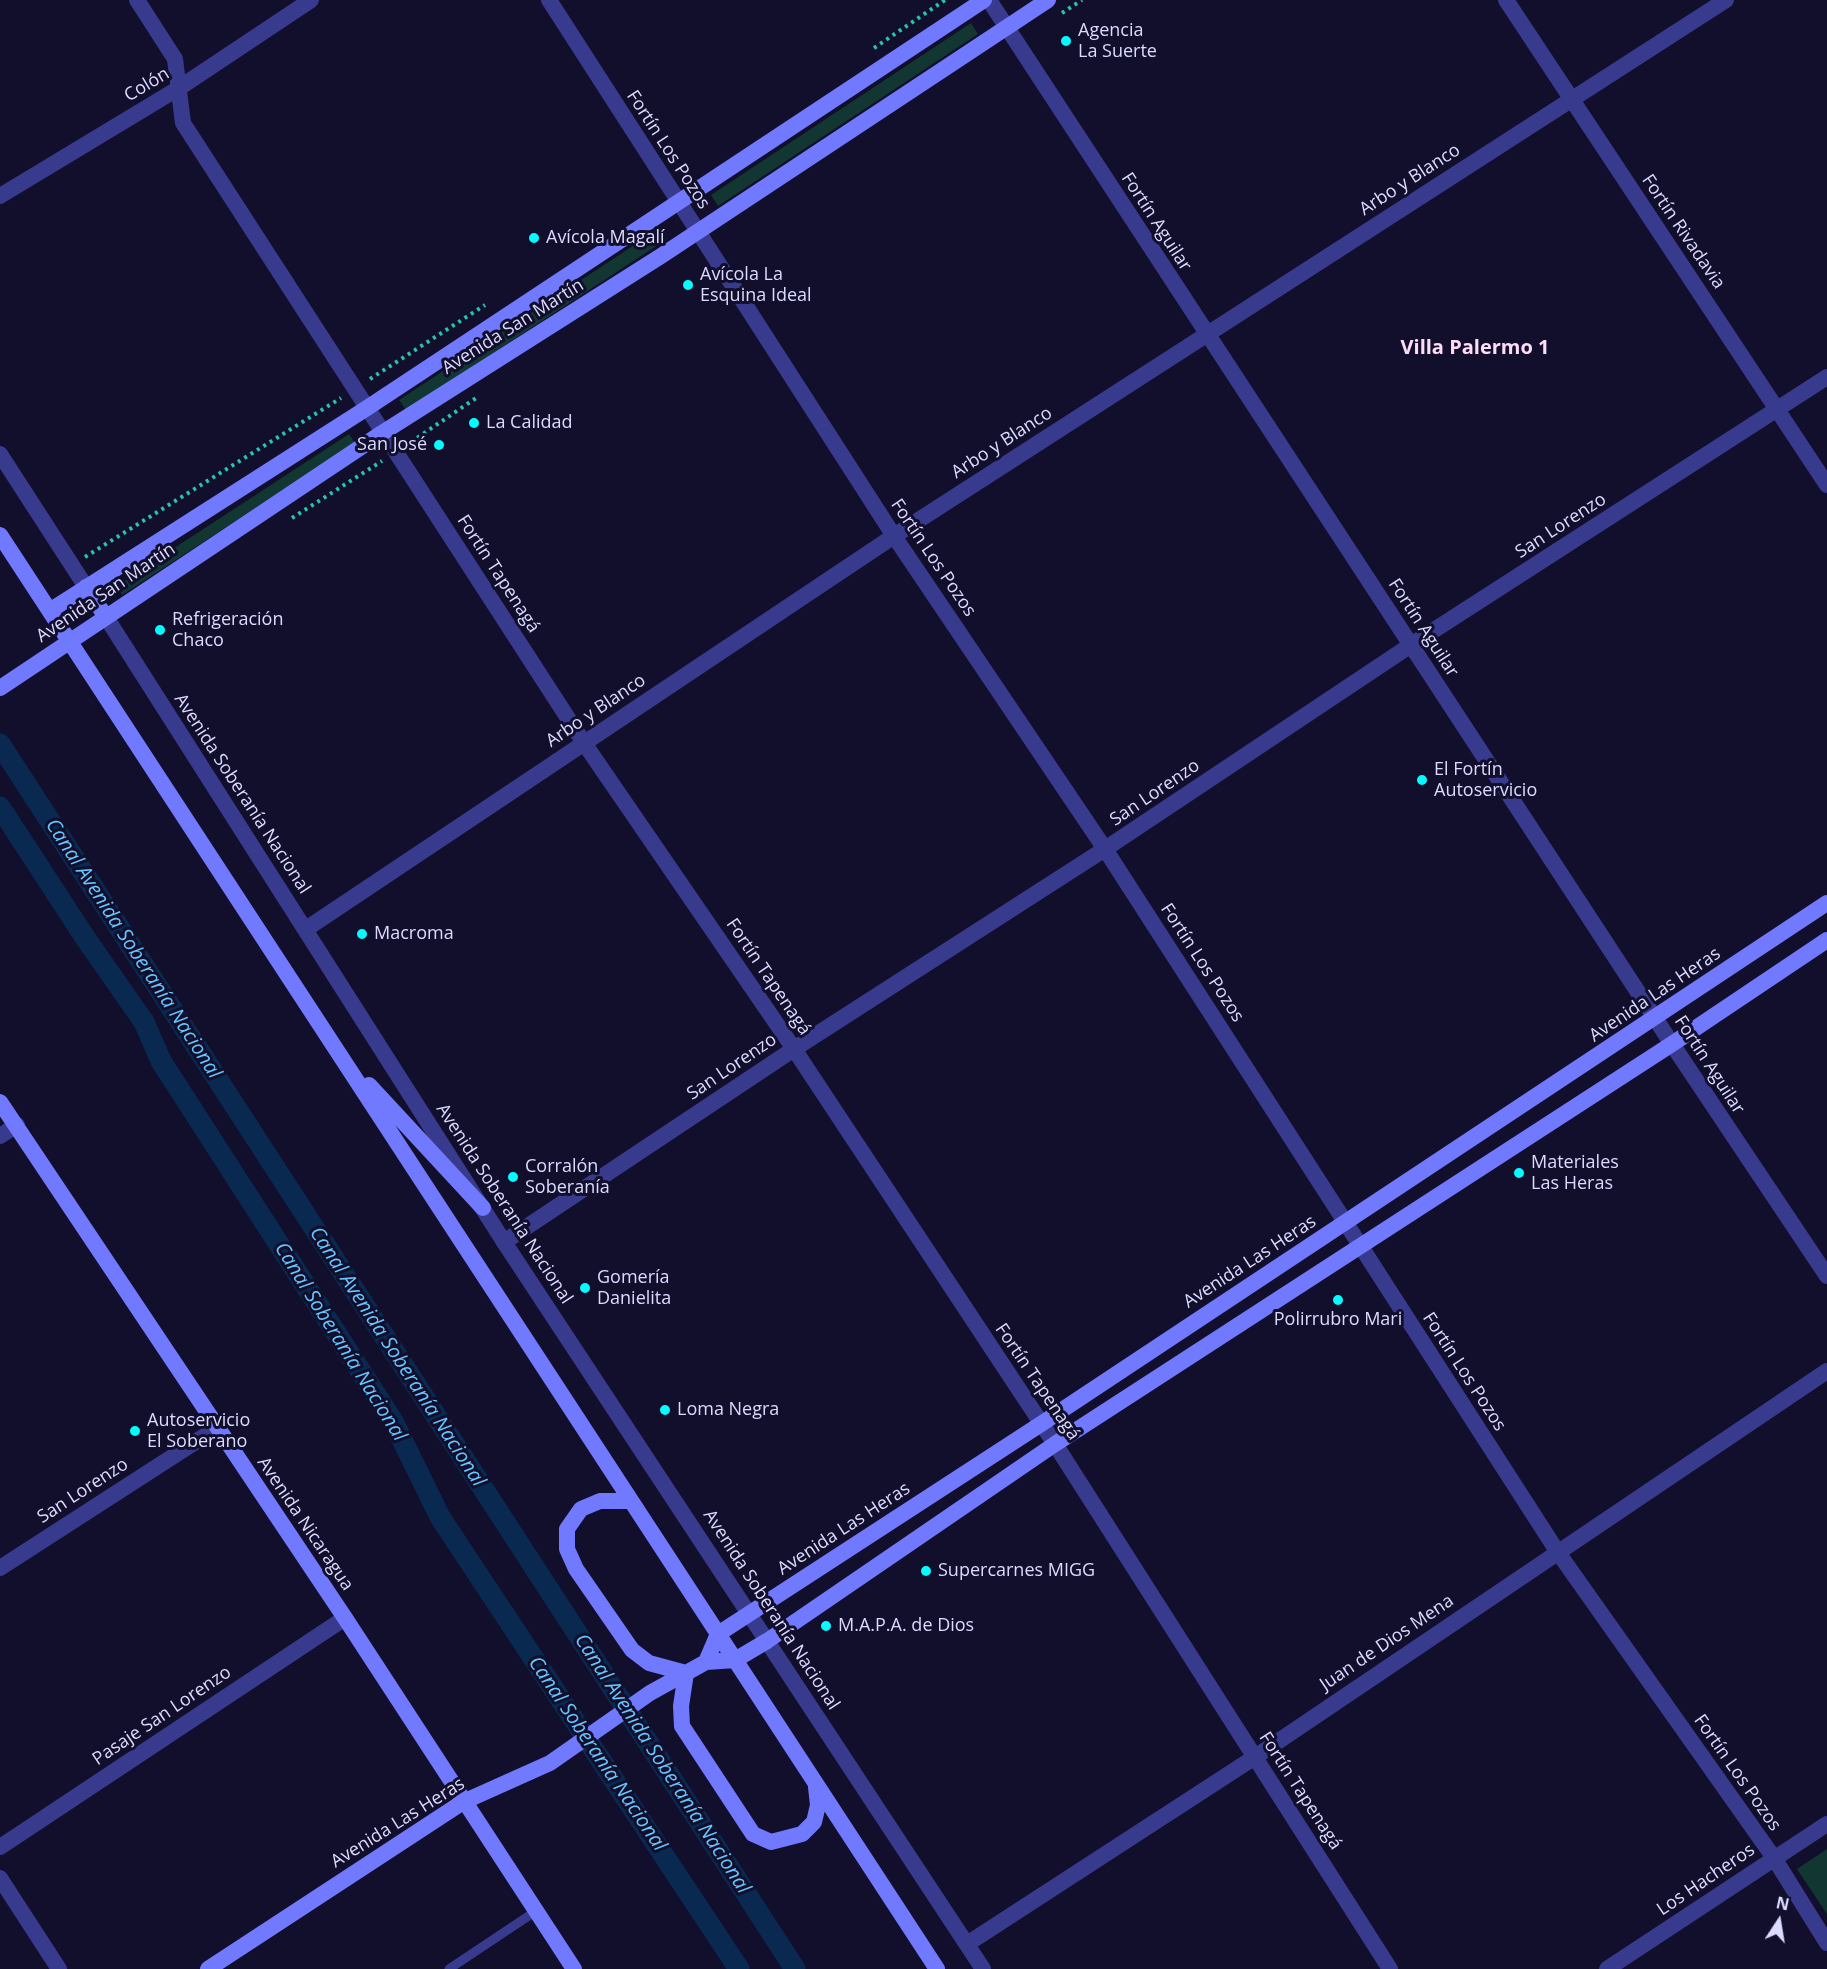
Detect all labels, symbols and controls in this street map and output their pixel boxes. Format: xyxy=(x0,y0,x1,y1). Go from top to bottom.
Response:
place label: Agencia La Suerte xyxy=(1078,20,1157,63)
marker: Agencia La Suerte xyxy=(1059,34,1073,48)
street label: Colón xyxy=(121,63,173,107)
street label: Fortín Los Pozos xyxy=(622,87,714,213)
street label: Arbo y Blanco xyxy=(1356,139,1464,221)
street label: Fortín Aguilar xyxy=(1116,169,1196,275)
street label: Fortín Rivadavia xyxy=(1637,171,1729,293)
place label: Avícola Magalí xyxy=(546,227,665,249)
marker: Avícola Magalí xyxy=(527,231,541,245)
place label: Avícola La Esquina Ideal xyxy=(700,264,812,306)
street label: Avenida San Martín xyxy=(438,275,588,379)
marker: Avícola La Esquina Ideal xyxy=(681,278,695,292)
district label: Villa Palermo 1 xyxy=(1401,336,1549,360)
street label: Arbo y Blanco xyxy=(948,402,1056,484)
place label: La Calidad xyxy=(486,412,573,434)
marker: La Calidad xyxy=(467,416,481,430)
place label: San José xyxy=(357,434,427,456)
marker: San José xyxy=(432,438,446,452)
street label: San Lorenzo xyxy=(1512,489,1610,563)
street label: Fortín Los Pozos xyxy=(886,495,980,621)
street label: Fortín Tapenagá xyxy=(452,511,544,637)
street label: Avenida San Martín xyxy=(32,539,180,647)
street label: Fortín Aguilar xyxy=(1383,575,1463,681)
place label: Refrigeración Chaco xyxy=(172,609,283,652)
marker: Refrigeración Chaco xyxy=(153,623,167,637)
street label: Arbo y Blanco xyxy=(542,670,650,752)
street label: Avenida Soberanía Nacional xyxy=(169,690,315,898)
street label: San Lorenzo xyxy=(1106,755,1204,831)
place label: El Fortín Autoservicio xyxy=(1434,759,1537,802)
marker: El Fortín Autoservicio xyxy=(1415,773,1429,787)
water label: Canal Avenida Soberanía Nacional xyxy=(40,815,226,1083)
street label: Fortín Los Pozos xyxy=(1156,900,1248,1026)
street label: Fortín Tapenagá xyxy=(721,915,815,1039)
place label: Macroma xyxy=(374,923,454,945)
marker: Macroma xyxy=(355,927,369,941)
street label: Avenida Las Heras xyxy=(1585,943,1725,1047)
street label: Fortín Aguilar xyxy=(1669,1012,1749,1118)
street label: San Lorenzo xyxy=(683,1029,781,1105)
street label: Avenida Soberanía Nacional xyxy=(431,1100,577,1308)
place label: Materiales Las Heras xyxy=(1531,1152,1619,1194)
place label: Corralón Soberanía xyxy=(525,1156,610,1198)
marker: Materiales Las Heras xyxy=(1512,1166,1526,1180)
marker: Corralón Soberanía xyxy=(506,1170,520,1184)
street label: Avenida Las Heras xyxy=(1180,1211,1320,1313)
water label: Canal Avenida Soberanía Nacional xyxy=(304,1223,490,1491)
water label: Canal Soberanía Nacional xyxy=(269,1238,411,1446)
place label: Gomería Danielita xyxy=(597,1267,671,1310)
marker: Gomería Danielita xyxy=(578,1281,592,1295)
marker: Polirrubro Mari xyxy=(1331,1293,1345,1307)
place label: Polirrubro Mari xyxy=(1274,1309,1402,1331)
street label: Fortín Los Pozos xyxy=(1418,1309,1510,1435)
street label: Fortín Tapenagá xyxy=(990,1320,1084,1444)
place label: Loma Negra xyxy=(677,1399,779,1421)
marker: Loma Negra xyxy=(658,1403,672,1417)
place label: Autoservicio El Soberano xyxy=(147,1410,250,1452)
marker: Autoservicio El Soberano xyxy=(128,1424,142,1438)
street label: Avenida Nicaragua xyxy=(252,1453,358,1595)
street label: San Lorenzo xyxy=(34,1454,132,1528)
street label: Avenida Las Heras xyxy=(774,1478,914,1580)
street label: Avenida Soberanía Nacional xyxy=(698,1506,844,1714)
place label: Supercarnes MIGG xyxy=(938,1560,1095,1582)
marker: Supercarnes MIGG xyxy=(919,1564,933,1578)
street label: Juan de Dios Mena xyxy=(1316,1590,1458,1696)
place label: M.A.P.A. de Dios xyxy=(838,1615,974,1637)
marker: M.A.P.A. de Dios xyxy=(819,1619,833,1633)
water label: Canal Avenida Soberanía Nacional xyxy=(569,1630,755,1898)
water label: Canal Soberanía Nacional xyxy=(523,1652,671,1856)
street label: Pasaje San Lorenzo xyxy=(89,1662,235,1770)
street label: Fortín Los Pozos xyxy=(1689,1711,1785,1835)
street label: Fortín Tapenagá xyxy=(1254,1728,1346,1854)
street label: Avenida Las Heras xyxy=(327,1773,469,1873)
street label: Los Hacheros xyxy=(1653,1839,1759,1921)
north arrow xyxy=(1749,1891,1809,1951)
text: N xyxy=(1774,1891,1791,1916)

